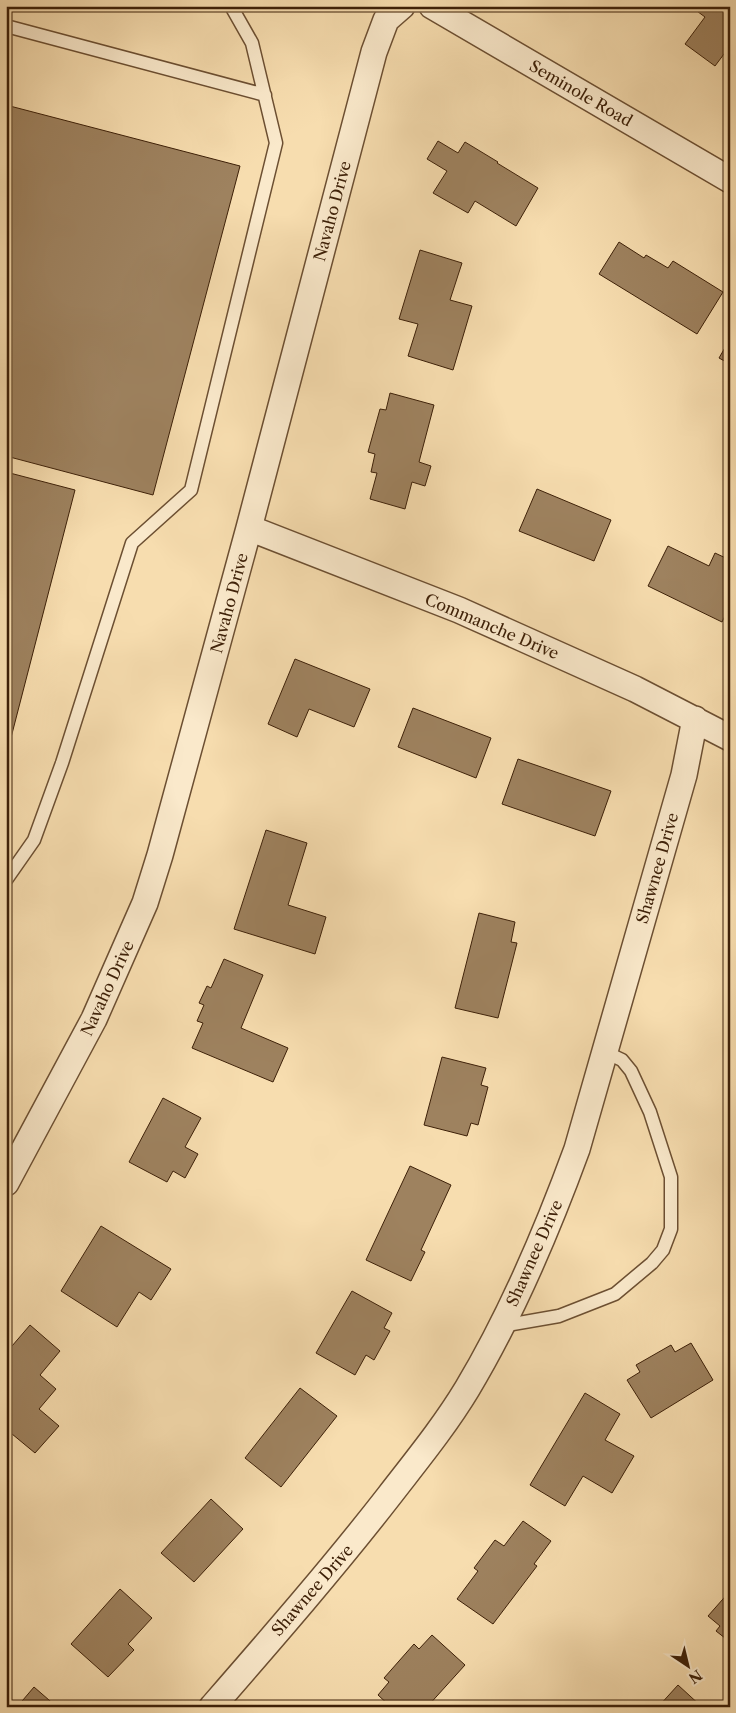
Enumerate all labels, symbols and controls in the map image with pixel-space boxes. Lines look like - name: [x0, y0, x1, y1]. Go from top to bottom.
- street label: Seminole Road: [526, 55, 636, 131]
- street label: Navaho Drive: [309, 159, 355, 263]
- street label: Navaho Drive: [206, 551, 252, 655]
- street label: Commanche Drive: [422, 589, 562, 663]
- street label: Shawnee Drive: [632, 810, 682, 926]
- street label: Navaho Drive: [76, 937, 138, 1039]
- street label: Shawnee Drive: [502, 1197, 566, 1309]
- street label: Shawnee Drive: [267, 1540, 357, 1640]
- north arrow: [664, 1640, 714, 1690]
- text: N: [685, 1666, 706, 1688]

